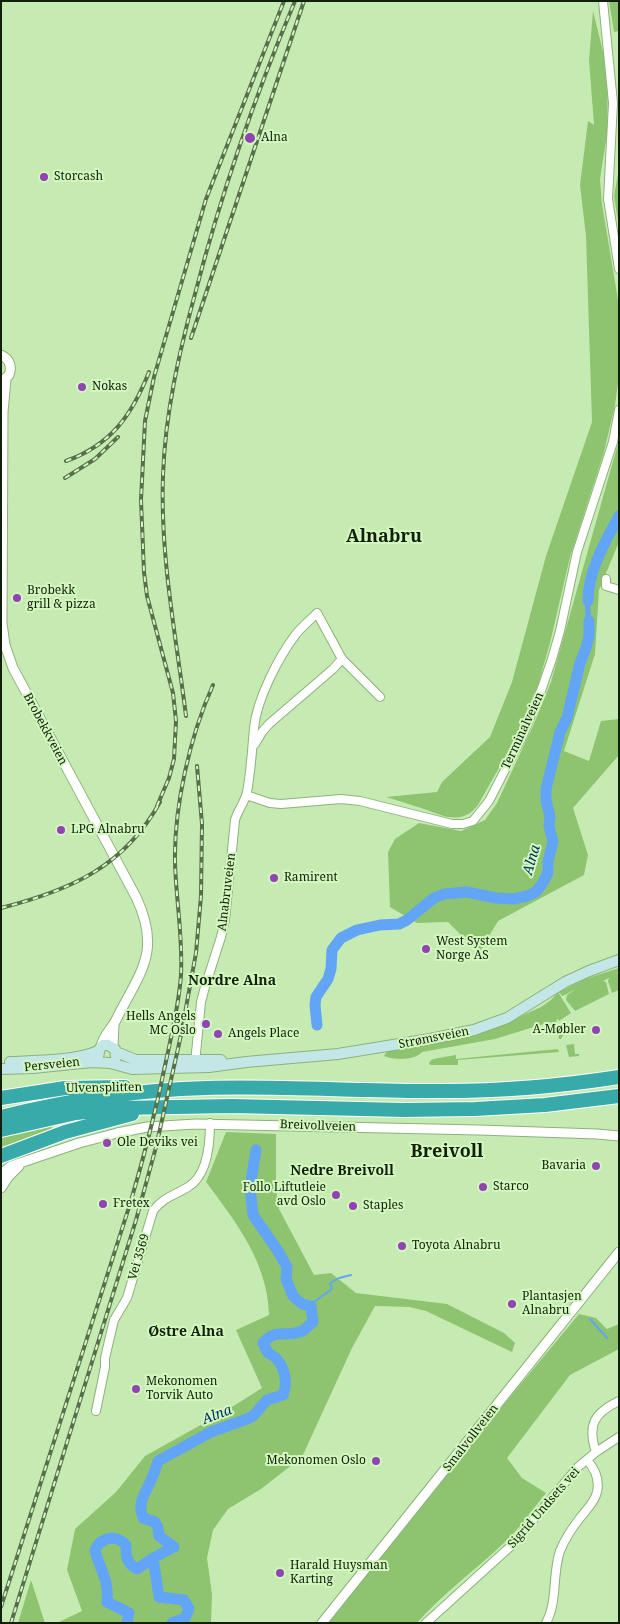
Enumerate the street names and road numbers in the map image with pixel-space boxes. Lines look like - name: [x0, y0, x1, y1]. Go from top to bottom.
- street label: Brobekkveien: [20, 690, 70, 768]
- street label: Terminalveien: [499, 690, 547, 772]
- street label: Alnabruveien: [215, 852, 239, 932]
- street label: Strømsveien: [398, 1024, 470, 1052]
- street label: Persveien: [23, 1055, 81, 1075]
- street label: Ulvensplitten: [66, 1080, 142, 1096]
- street label: Breivollveien: [280, 1117, 356, 1135]
- street label: Vei 3569: [126, 1232, 152, 1282]
- street label: Smalvollveien: [440, 1402, 502, 1474]
- street label: Sigrid Undsets vei: [505, 1465, 583, 1551]

